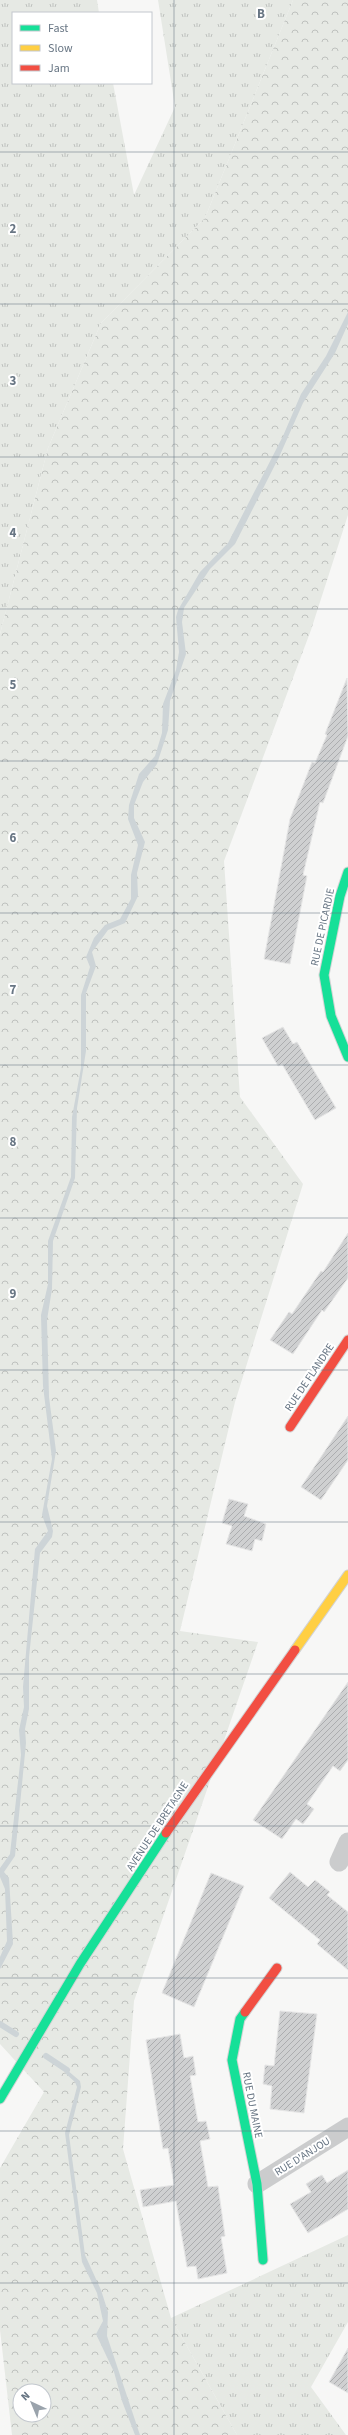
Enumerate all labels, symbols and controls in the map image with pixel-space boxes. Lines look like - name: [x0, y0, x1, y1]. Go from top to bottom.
- text: B: [257, 5, 265, 23]
- legend: [12, 12, 152, 84]
- text: Fast: [48, 20, 68, 37]
- text: Slow: [48, 40, 73, 57]
- text: Jam: [48, 60, 70, 77]
- text: 2: [10, 220, 17, 238]
- text: 3: [10, 372, 17, 390]
- text: 4: [10, 524, 17, 542]
- text: 5: [10, 676, 17, 694]
- text: 6: [10, 829, 17, 847]
- street label: RUE DE PICARDIE: [307, 887, 338, 967]
- text: 7: [10, 981, 17, 999]
- text: 8: [10, 1133, 17, 1151]
- text: 9: [10, 1285, 17, 1303]
- street label: RUE DE FLANDRE: [281, 1340, 338, 1414]
- street label: AVENUE DE BRETAGNE: [123, 1778, 192, 1874]
- street label: RUE DU MAINE: [239, 2071, 266, 2140]
- street label: RUE D'ANJOU: [272, 2133, 333, 2179]
- north arrow: [12, 2383, 52, 2423]
- text: N: [18, 2388, 33, 2404]

